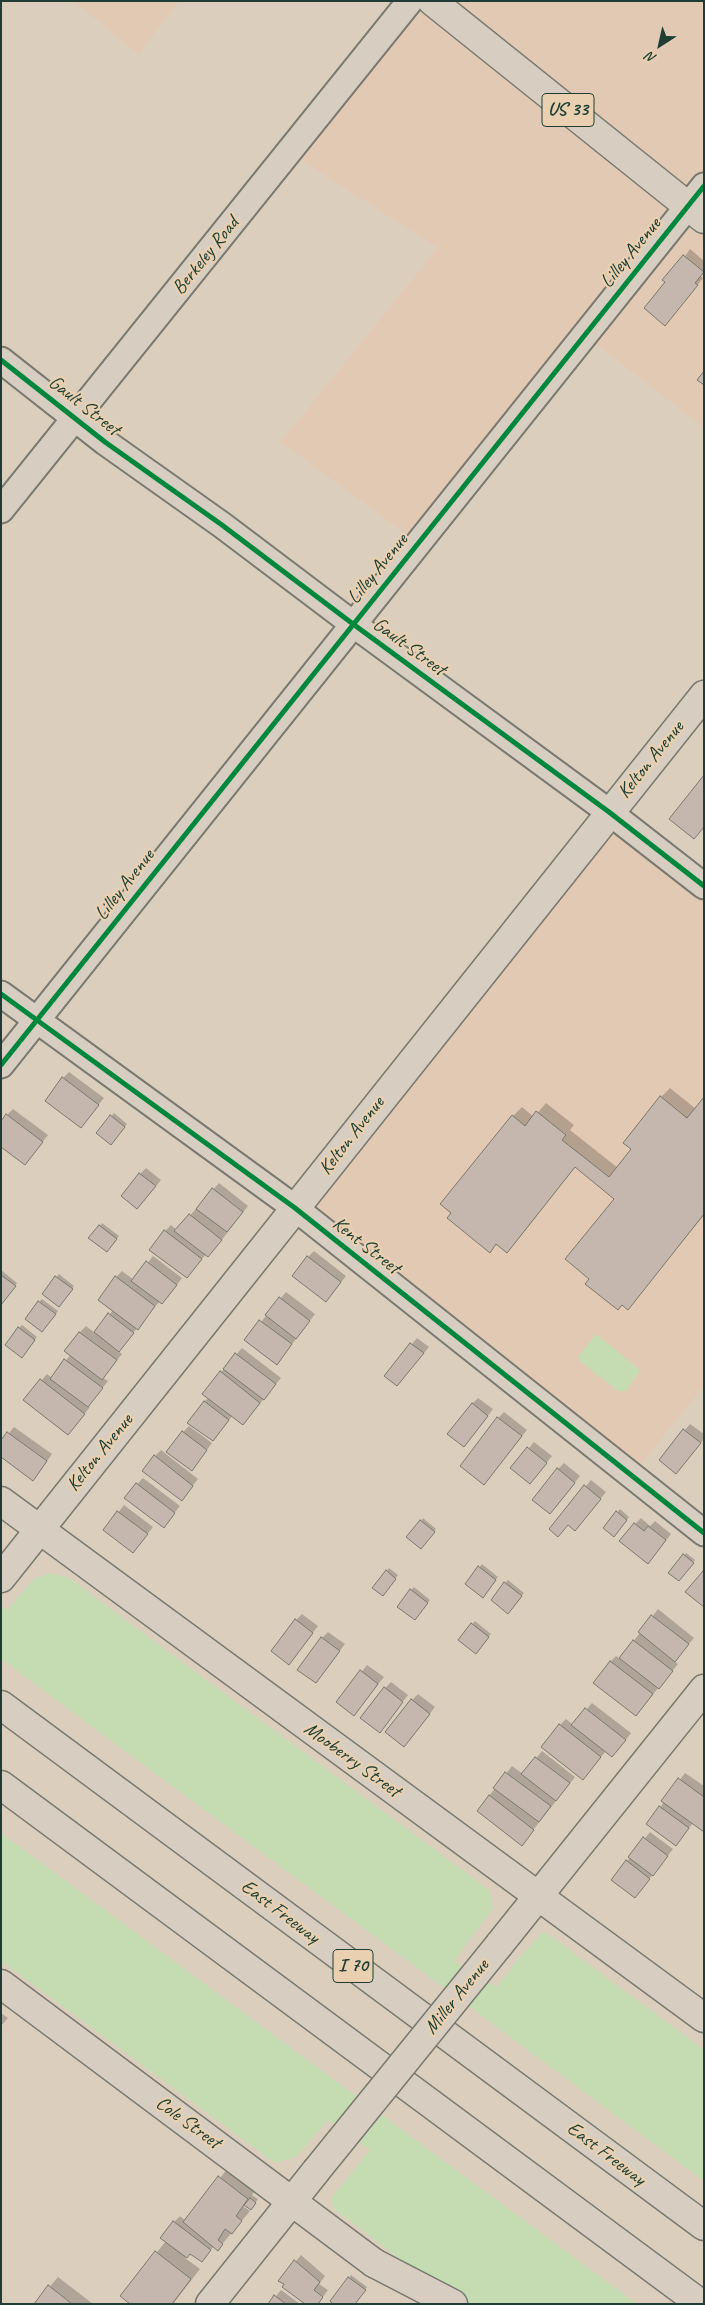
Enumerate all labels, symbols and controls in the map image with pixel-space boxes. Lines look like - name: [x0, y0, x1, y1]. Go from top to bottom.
- north arrow: [635, 20, 685, 70]
- text: N: [643, 48, 660, 67]
- road number: US 33: [542, 94, 594, 126]
- street label: Berkeley Road: [167, 212, 245, 300]
- street label: Lilley Avenue: [595, 213, 667, 293]
- street label: Gault Street: [43, 371, 125, 441]
- street label: Lilley Avenue: [342, 529, 414, 609]
- street label: Gault Street: [368, 613, 450, 681]
- street label: Kelton Avenue: [612, 716, 690, 804]
- street label: Lilley Avenue: [90, 845, 160, 925]
- street label: Kelton Avenue: [314, 1092, 390, 1180]
- street label: Kent Street: [327, 1212, 405, 1280]
- street label: Kelton Avenue: [61, 1409, 139, 1497]
- street label: Mooberry Street: [299, 1717, 405, 1803]
- street label: East Freeway: [236, 1875, 324, 1949]
- road number: I 70: [333, 1950, 373, 1982]
- street label: Miller Avenue: [419, 1955, 495, 2039]
- street label: Cole Street: [151, 2091, 225, 2155]
- street label: East Freeway: [562, 2117, 650, 2191]

